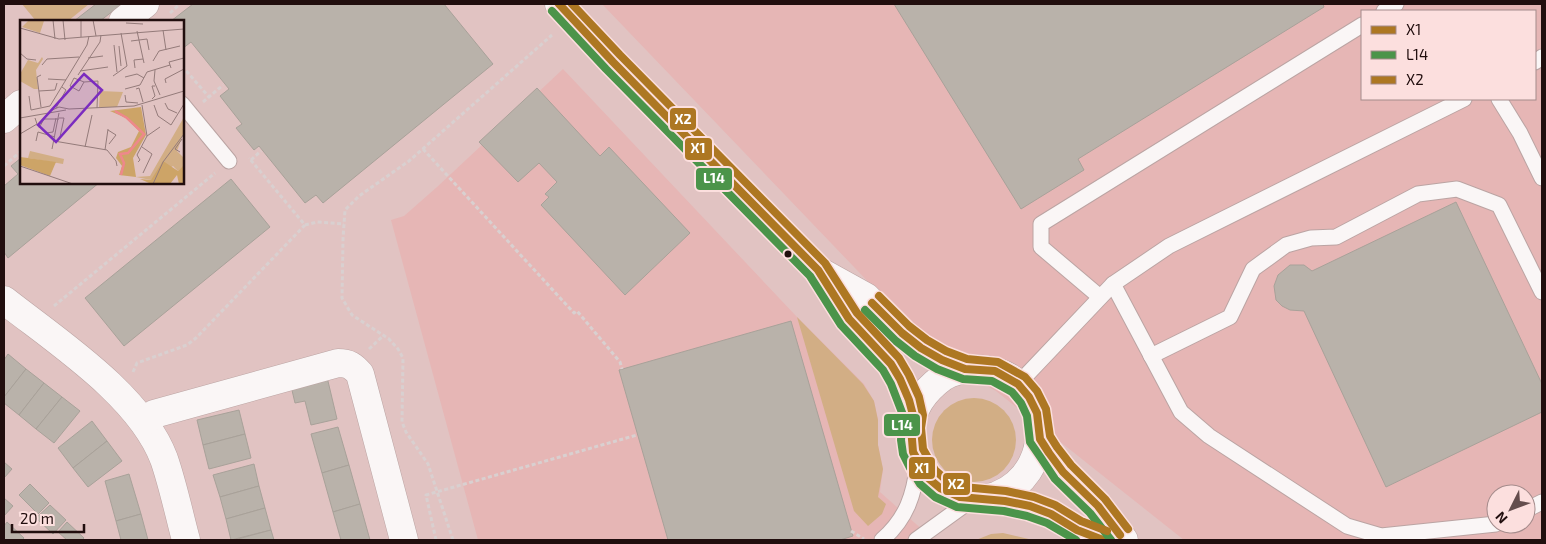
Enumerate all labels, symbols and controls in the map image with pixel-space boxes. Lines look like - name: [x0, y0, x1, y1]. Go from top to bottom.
- legend: [1361, 10, 1536, 100]
- inset map: [20, 20, 184, 184]
- text: X1: [1406, 20, 1421, 38]
- text: L14: [1406, 45, 1428, 63]
- text: X2: [1406, 70, 1424, 88]
- line badge: X2: [669, 107, 697, 131]
- text: X2: [674, 110, 692, 127]
- line badge: X1: [684, 137, 713, 161]
- text: X1: [690, 139, 706, 156]
- line badge: L14: [695, 167, 733, 191]
- text: L14: [703, 169, 725, 186]
- unlabelled marker: [783, 249, 793, 259]
- line badge: L14: [883, 413, 921, 437]
- text: L14: [891, 416, 913, 433]
- line badge: X1: [908, 456, 936, 480]
- text: X1: [914, 459, 930, 476]
- line badge: X2: [942, 472, 971, 496]
- text: X2: [947, 475, 965, 492]
- north arrow: [1486, 484, 1536, 534]
- scale bar: [12, 502, 85, 534]
- text: 20 m: [20, 509, 54, 527]
- text: N: [1491, 509, 1511, 527]

